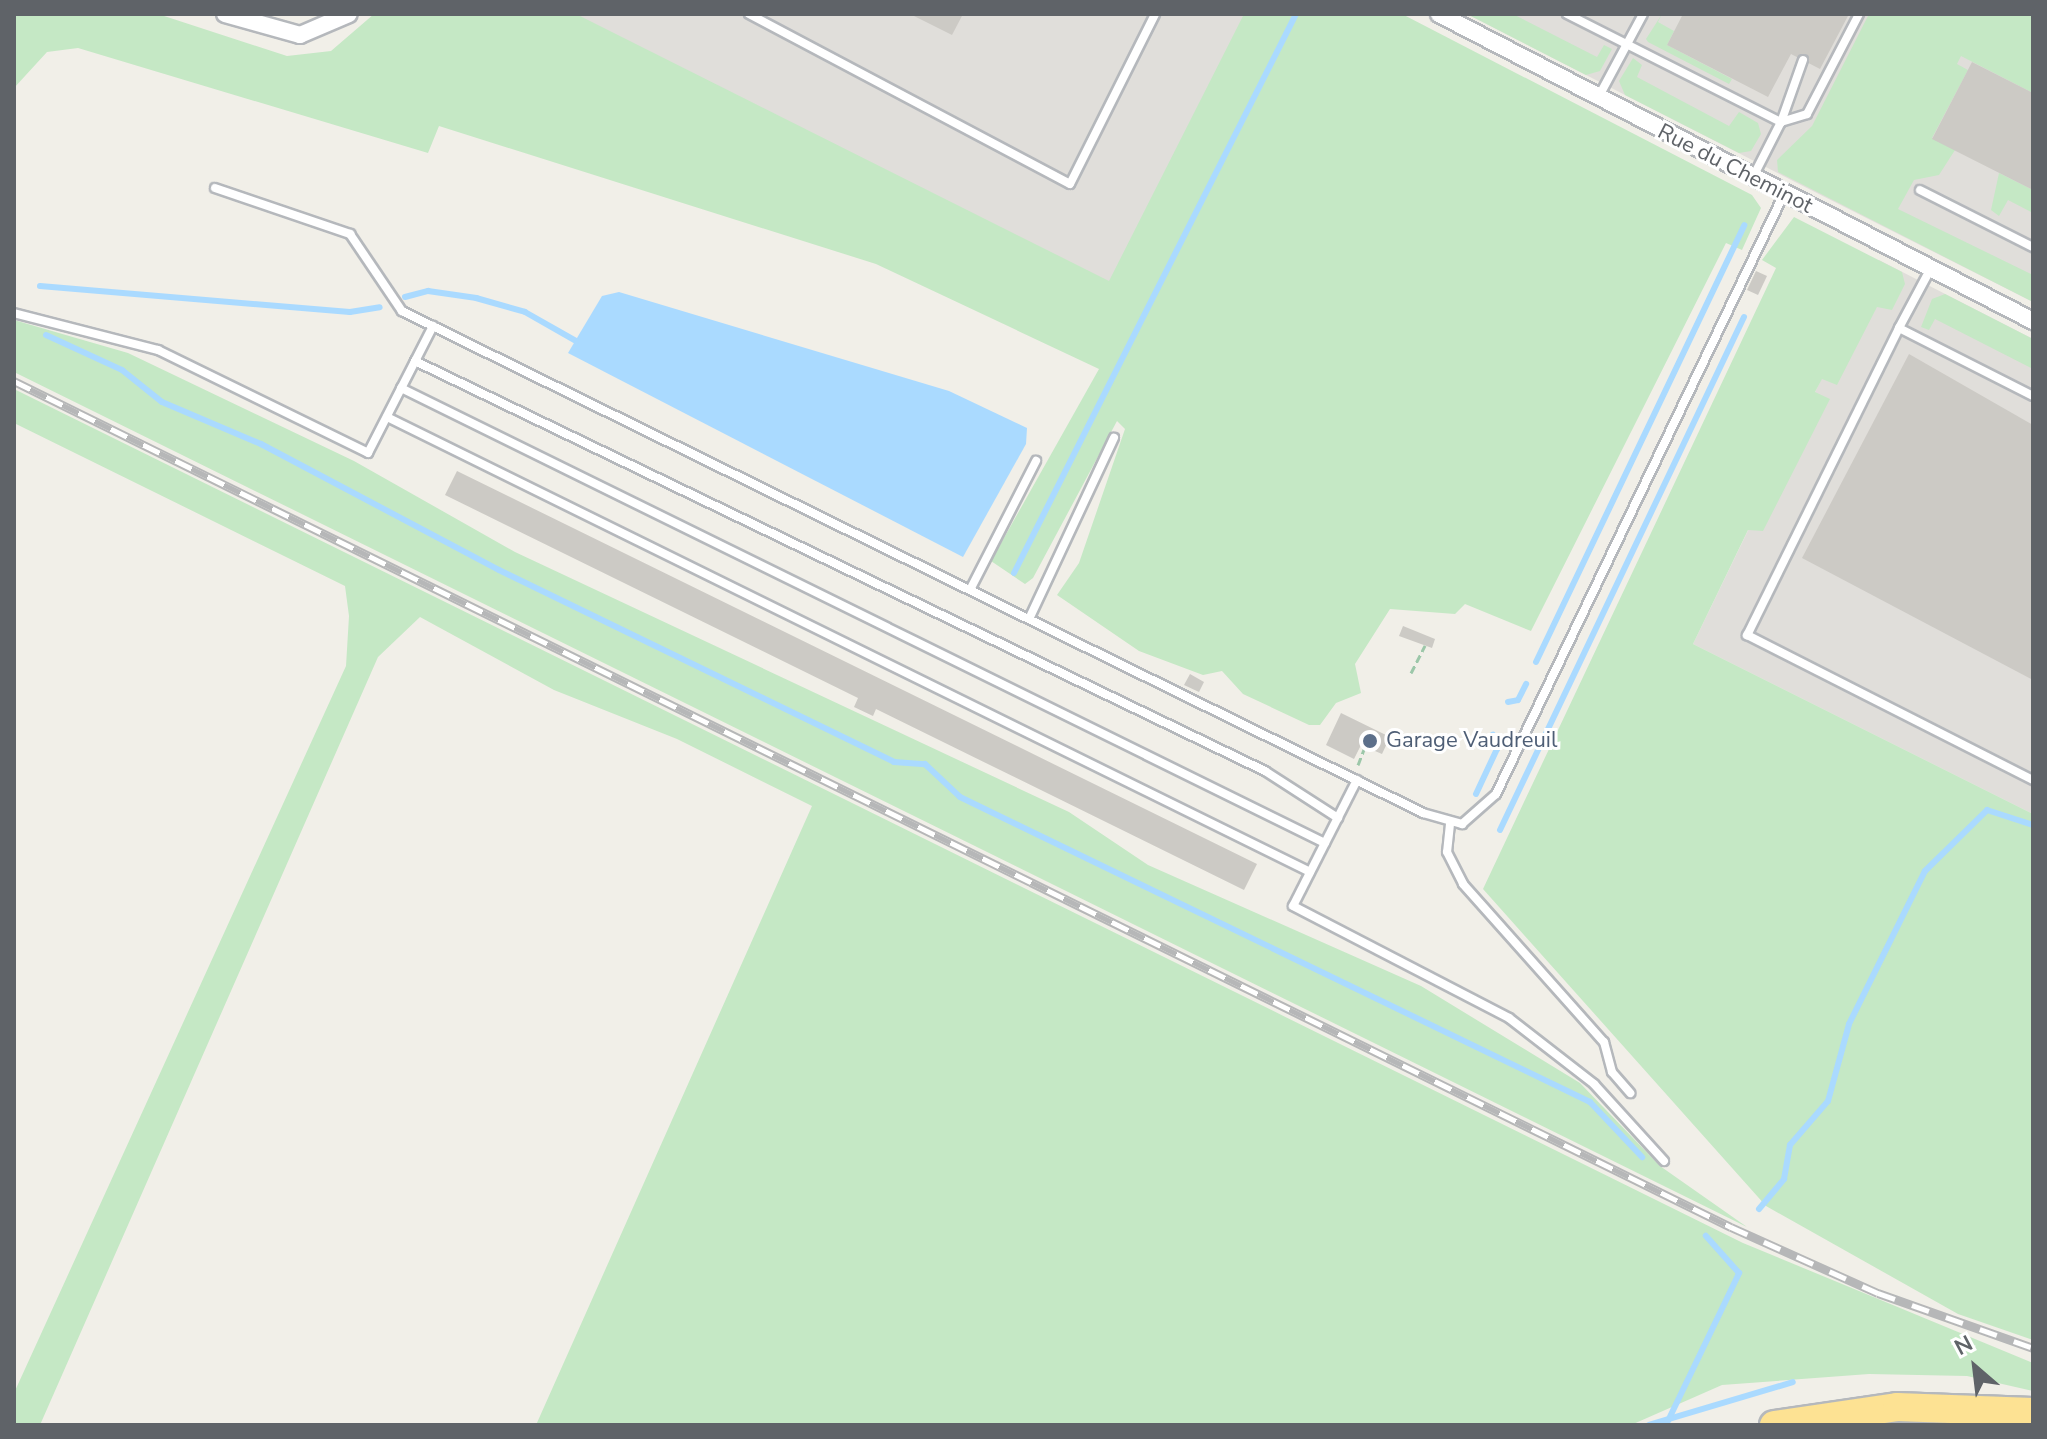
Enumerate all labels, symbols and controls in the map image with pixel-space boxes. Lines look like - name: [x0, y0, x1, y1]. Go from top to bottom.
- street label: Rue du Cheminot: [1653, 119, 1817, 219]
- place label: Garage Vaudreuil: [1386, 728, 1557, 754]
- marker: Garage Vaudreuil: [1361, 732, 1379, 750]
- north arrow: [1935, 1327, 2015, 1407]
- text: N: [1949, 1329, 1978, 1363]

